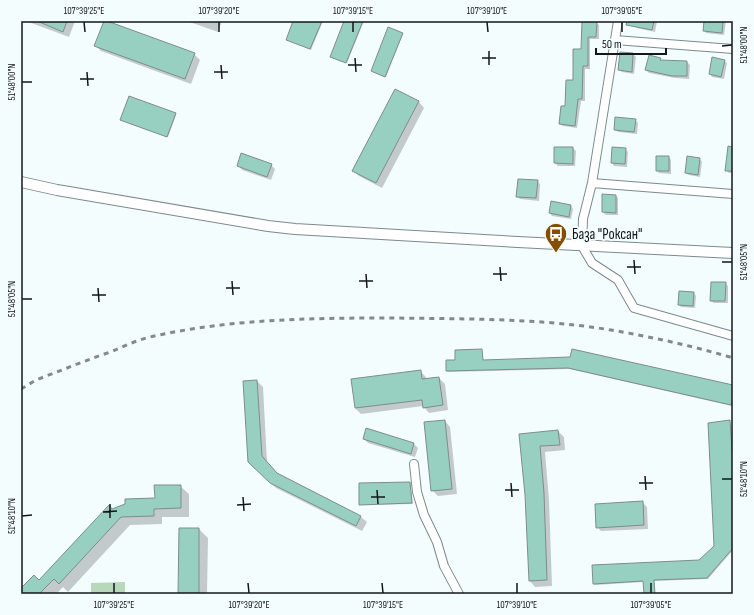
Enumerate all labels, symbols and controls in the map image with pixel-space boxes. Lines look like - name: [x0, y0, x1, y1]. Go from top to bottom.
- text: 107°39'25"E: [64, 5, 104, 17]
- text: 107°39'20"E: [198, 5, 240, 17]
- text: 107°39'15"E: [333, 5, 373, 17]
- text: 107°39'10"E: [467, 5, 507, 17]
- text: 107°39'05"E: [602, 5, 643, 17]
- text: 51°48'00"N: [738, 27, 750, 63]
- scale bar: [596, 30, 666, 56]
- text: 50 m: [602, 37, 622, 52]
- text: 51°48'00"N: [6, 64, 18, 100]
- bus stop icon: База "Роксан": [543, 221, 569, 254]
- place label: База "Роксан": [572, 225, 642, 244]
- text: 51°48'05"N: [738, 244, 750, 280]
- text: 51°48'05"N: [6, 281, 18, 317]
- text: 51°48'10"N: [738, 461, 750, 497]
- text: 51°48'10"N: [6, 498, 18, 534]
- text: 107°39'25"E: [94, 599, 134, 611]
- text: 107°39'20"E: [228, 599, 270, 611]
- text: 107°39'15"E: [363, 599, 403, 611]
- text: 107°39'10"E: [497, 599, 537, 611]
- text: 107°39'05"E: [631, 599, 672, 611]

